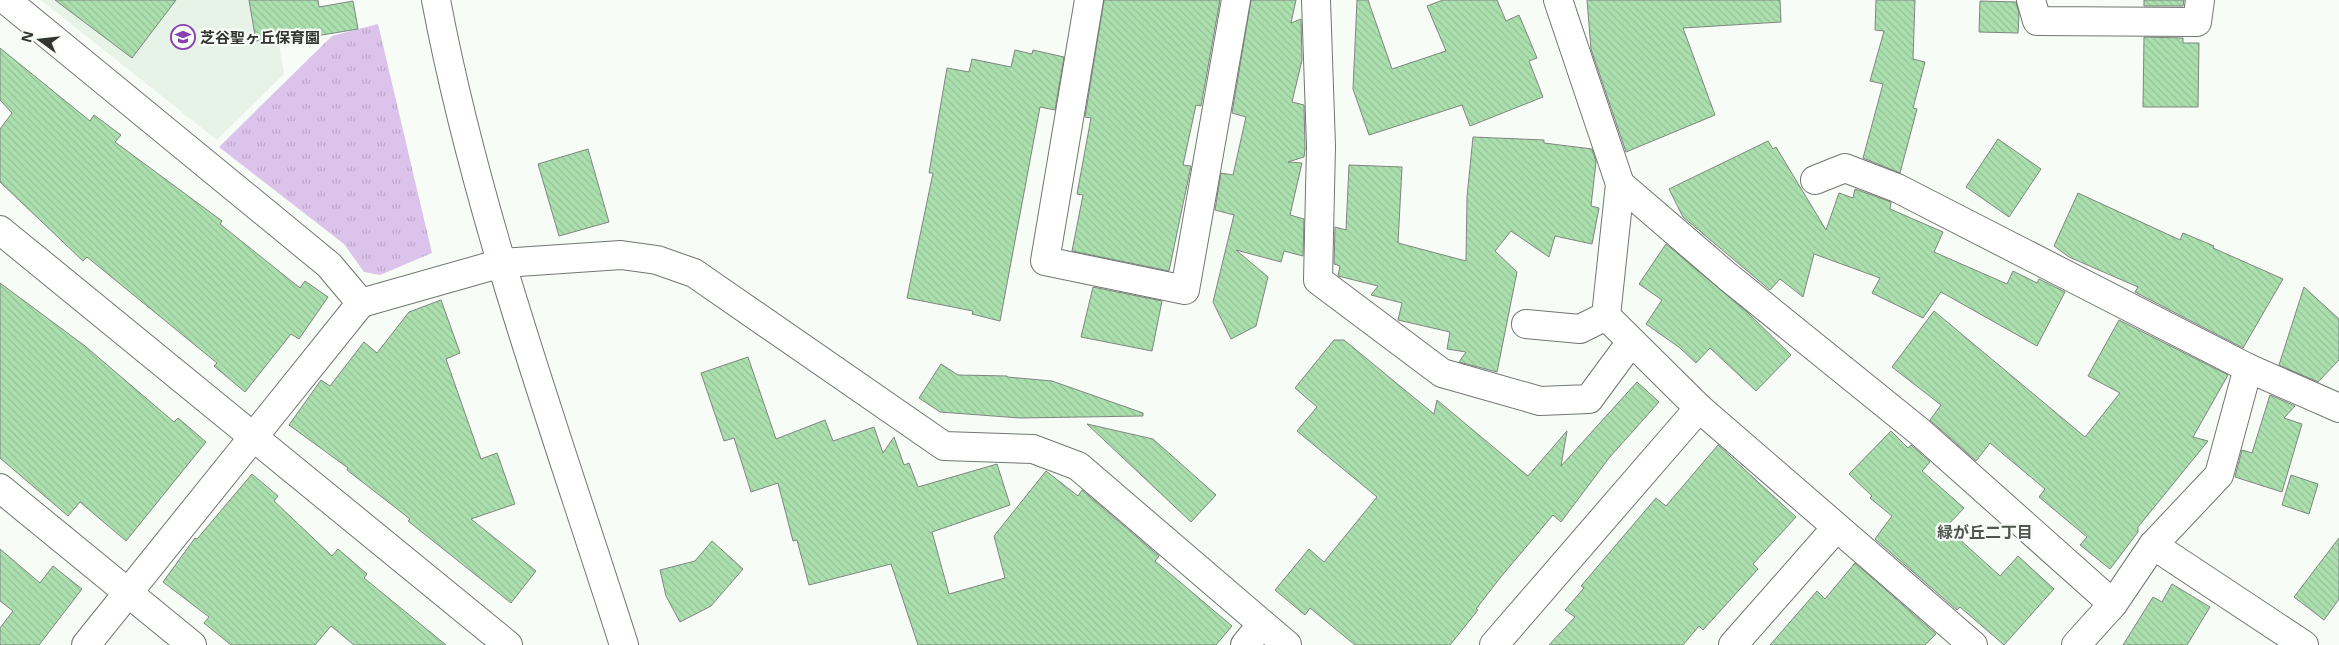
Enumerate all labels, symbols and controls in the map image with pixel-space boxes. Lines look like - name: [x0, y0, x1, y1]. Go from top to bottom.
- north arrow: [15, 15, 65, 65]
- school or university icon: 芝谷聖ヶ丘保育園: [170, 24, 196, 50]
- place label: 芝谷聖ヶ丘保育園: [200, 27, 320, 47]
- text: N: [16, 29, 38, 44]
- district label: 緑が丘二丁目: [1937, 521, 2033, 543]

